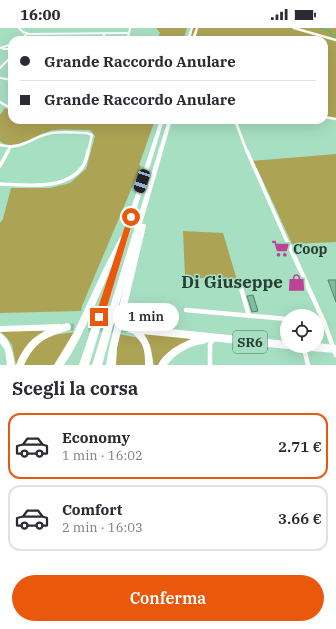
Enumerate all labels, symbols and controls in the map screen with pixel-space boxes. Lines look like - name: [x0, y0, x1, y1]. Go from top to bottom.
- text: 16:00: [20, 5, 61, 24]
- text: Grande Raccordo Anulare: [44, 52, 236, 71]
- text: Grande Raccordo Anulare: [44, 90, 236, 109]
- car: [133, 168, 151, 194]
- route start: [122, 208, 140, 226]
- supermarket icon: Coop: [270, 239, 290, 259]
- place label: Coop: [293, 240, 328, 258]
- place label: Di Giuseppe: [181, 271, 283, 293]
- shop icon: Di Giuseppe: [286, 272, 306, 292]
- callout: 1 min: [113, 303, 179, 331]
- route end: [90, 308, 108, 326]
- text: 1 min: [128, 308, 164, 325]
- map controls: [280, 309, 324, 353]
- button: locate: [280, 309, 324, 353]
- road number: SR6: [233, 331, 267, 353]
- text: Scegli la corsa: [12, 377, 138, 400]
- icon: car: [14, 428, 50, 464]
- text: Economy: [62, 428, 130, 447]
- text: 2.71 €: [278, 437, 322, 456]
- text: 1 min · 16:02: [62, 447, 143, 464]
- icon: car: [14, 500, 50, 536]
- text: Comfort: [62, 500, 122, 519]
- text: 3.66 €: [278, 509, 322, 528]
- text: 2 min · 16:03: [62, 519, 143, 536]
- button: Conferma: [12, 575, 324, 621]

